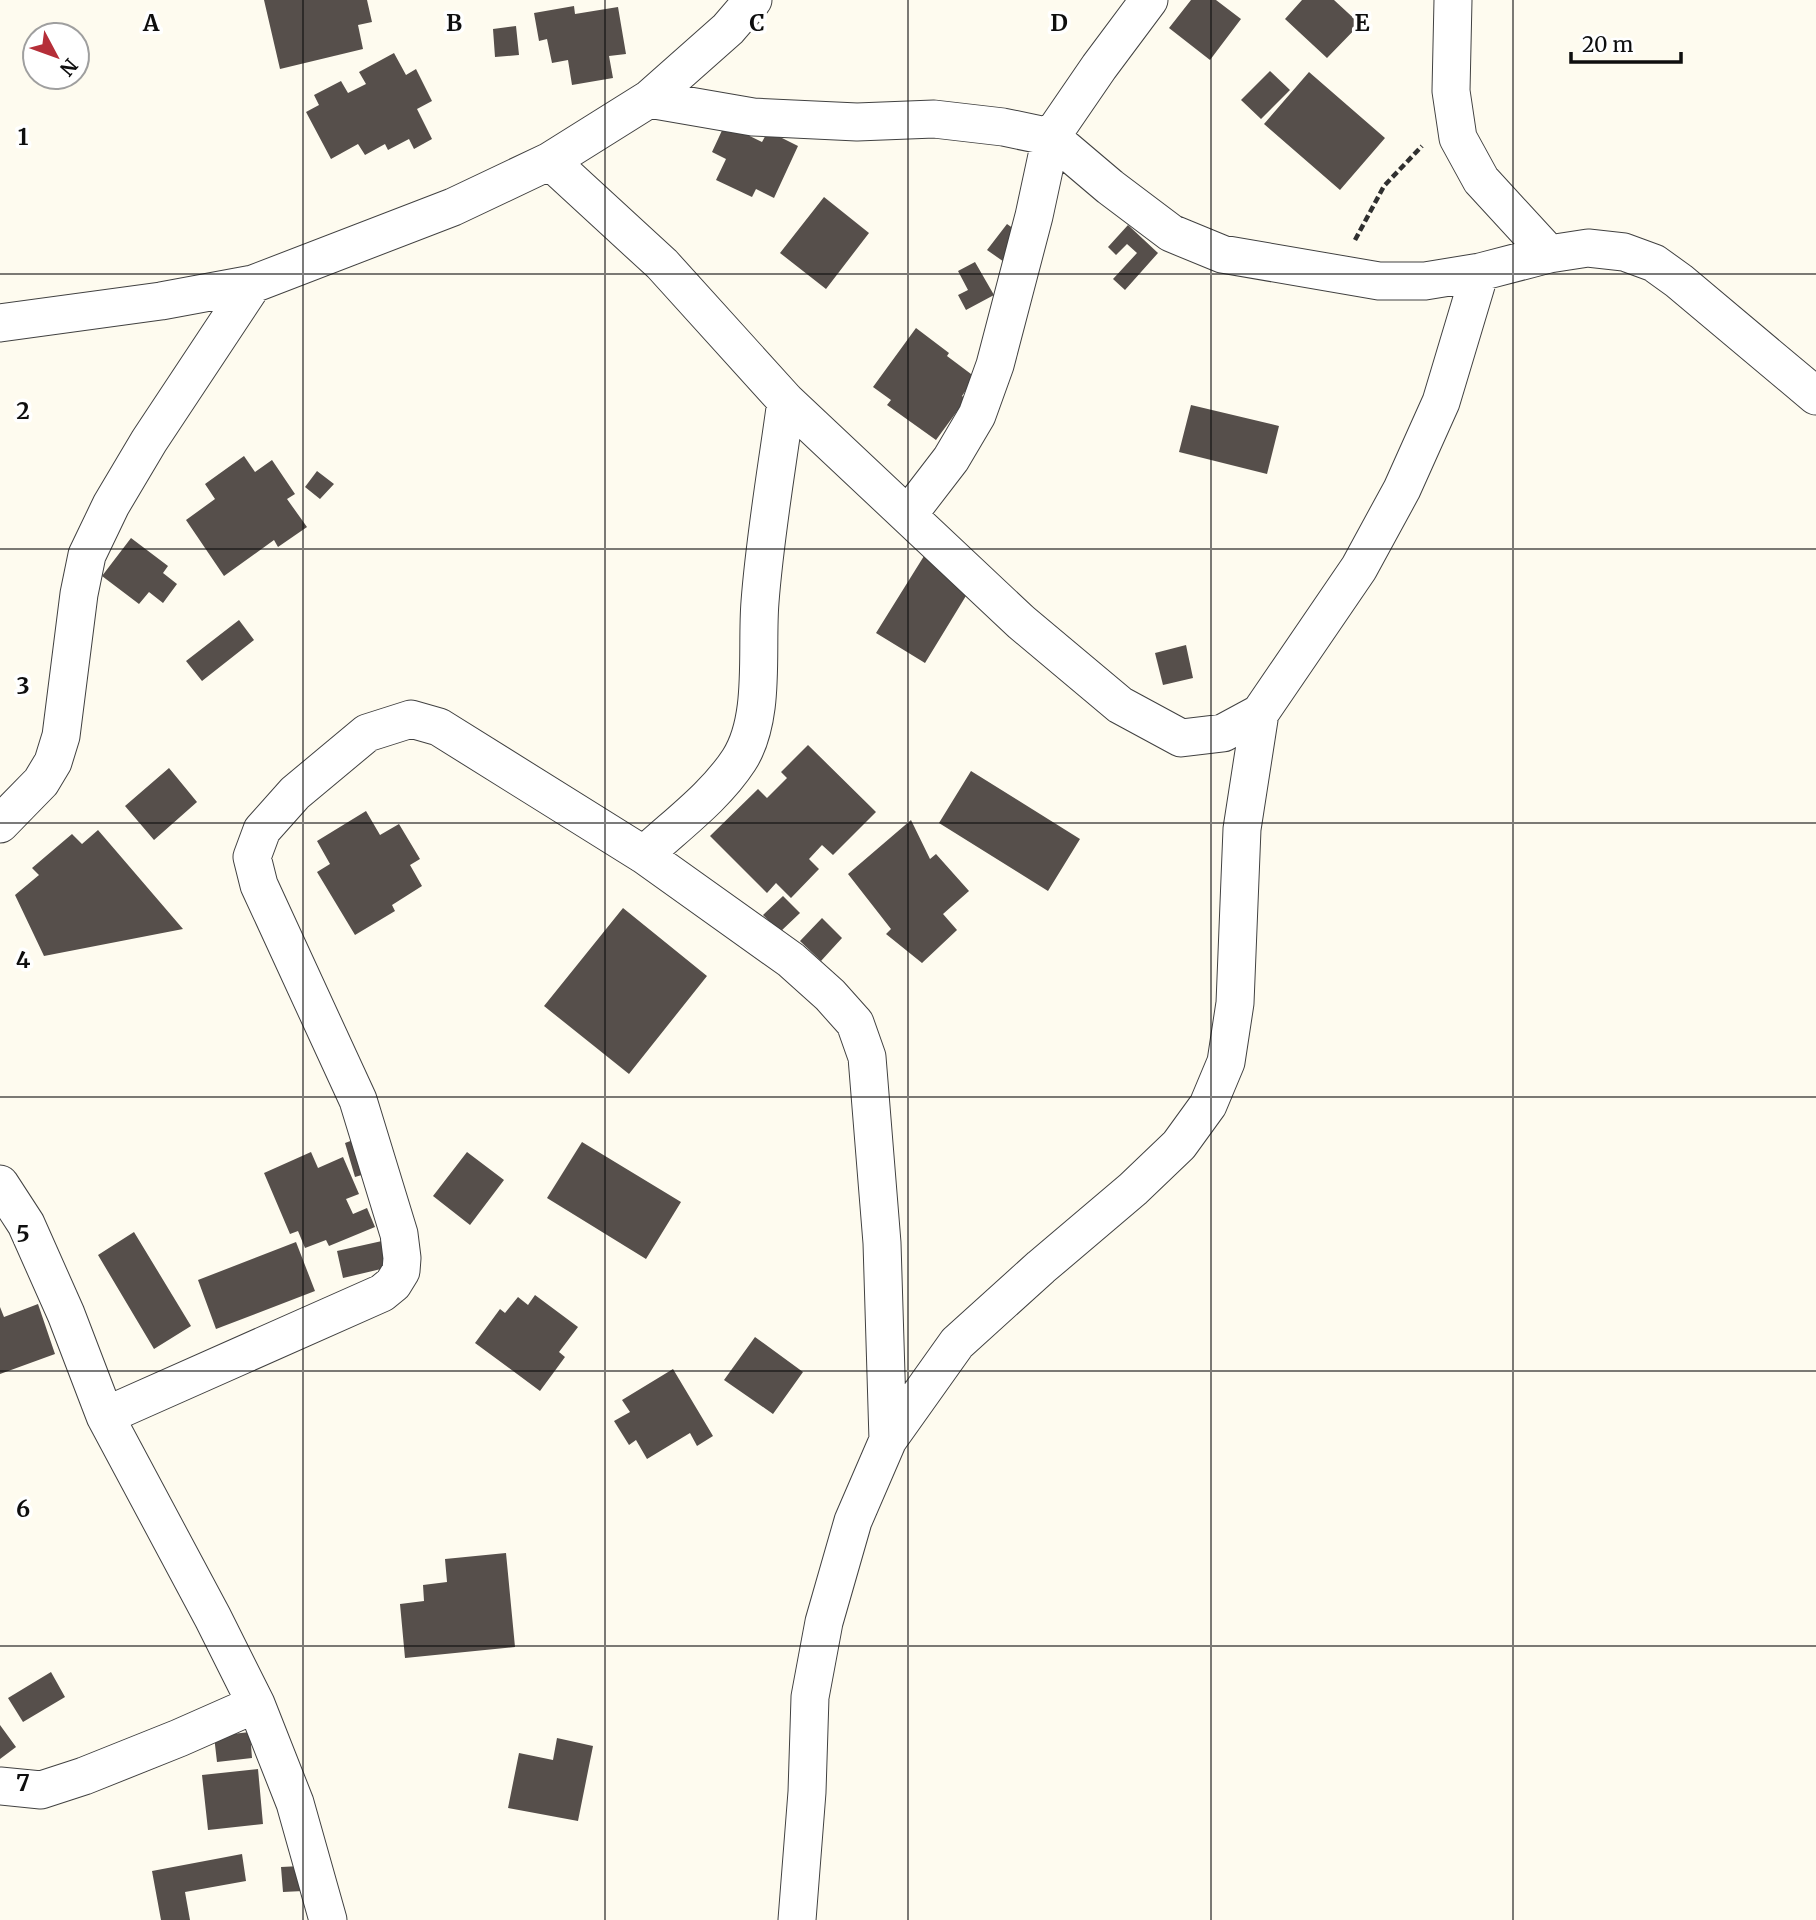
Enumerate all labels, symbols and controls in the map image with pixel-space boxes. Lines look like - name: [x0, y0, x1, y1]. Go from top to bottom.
- text: A: [142, 8, 160, 37]
- text: B: [446, 8, 462, 37]
- text: C: [749, 8, 765, 37]
- text: D: [1050, 8, 1068, 37]
- text: E: [1354, 8, 1370, 37]
- north arrow: [21, 21, 91, 91]
- scale bar: [1571, 21, 1681, 65]
- text: 20 m: [1582, 31, 1634, 58]
- text: N: [55, 54, 83, 81]
- text: 1: [18, 122, 29, 151]
- text: 2: [16, 396, 30, 425]
- text: 3: [16, 671, 30, 700]
- text: 4: [16, 945, 31, 974]
- text: 5: [16, 1219, 30, 1248]
- text: 6: [16, 1494, 30, 1523]
- text: 7: [16, 1768, 30, 1797]

